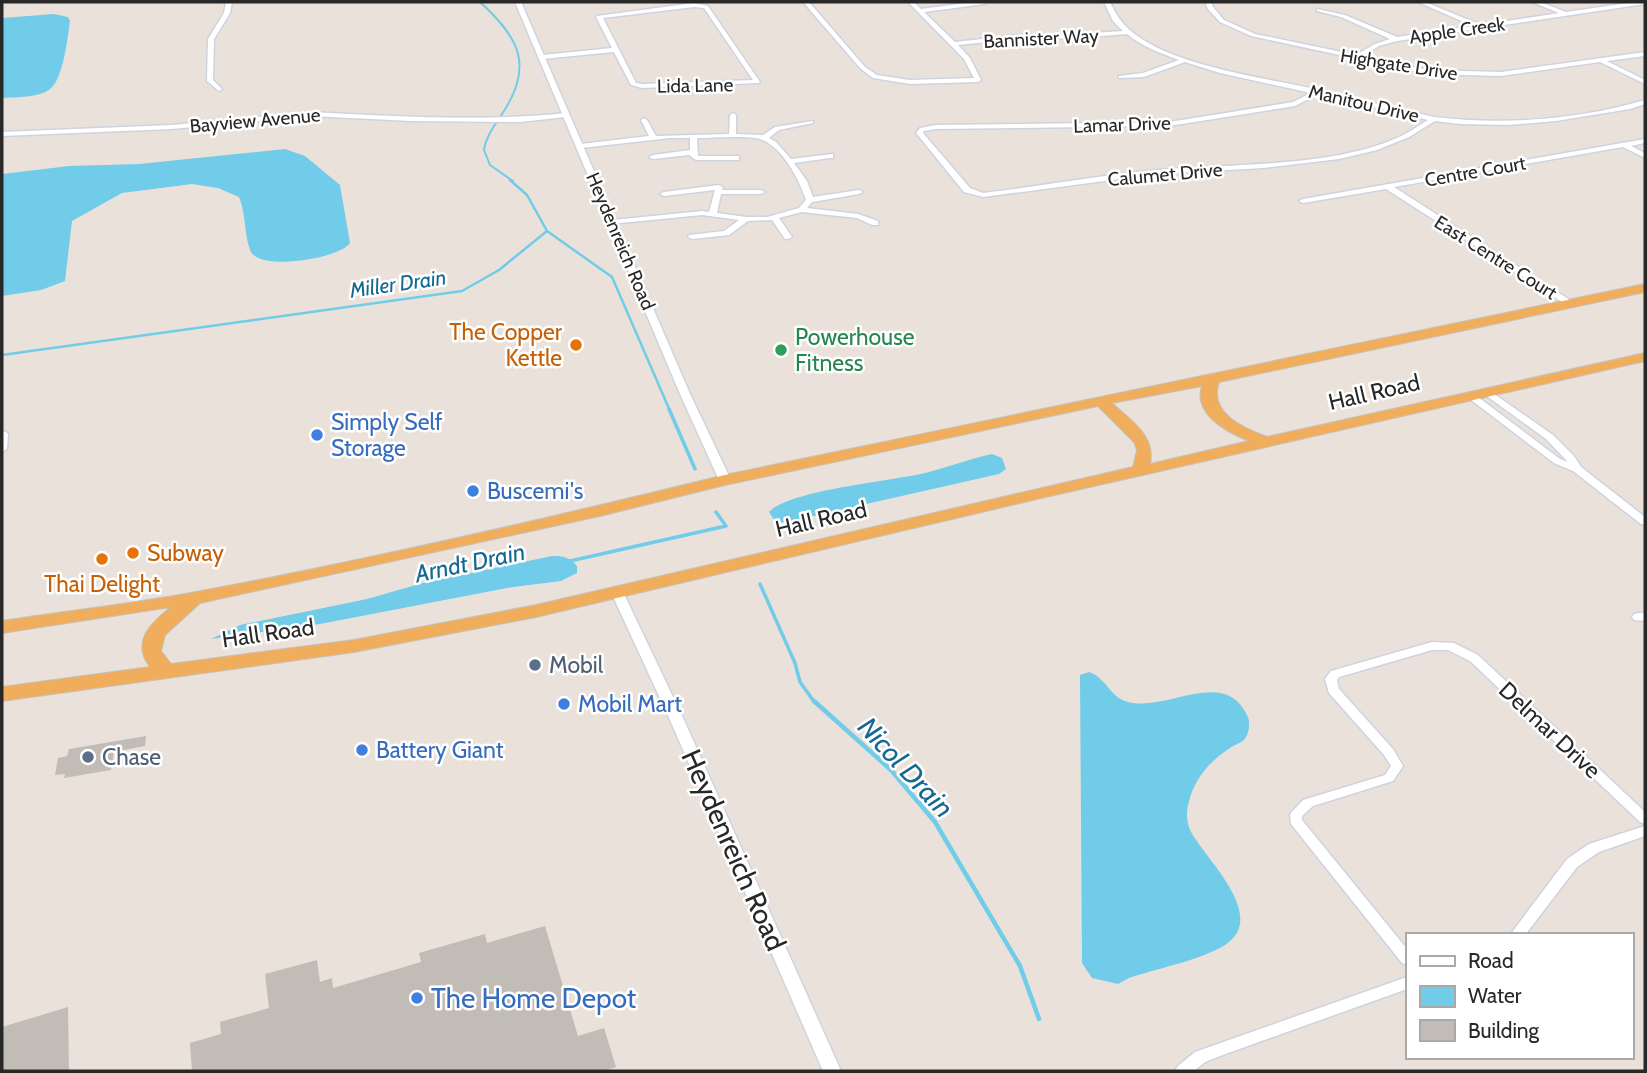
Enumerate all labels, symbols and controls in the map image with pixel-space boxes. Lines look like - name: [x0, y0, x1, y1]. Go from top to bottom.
- street label: Apple Creek: [1408, 12, 1507, 49]
- street label: Bannister Way: [983, 24, 1100, 53]
- street label: Highgate Drive: [1339, 44, 1459, 85]
- street label: Lida Lane: [657, 73, 734, 98]
- street label: Manitou Drive: [1306, 80, 1422, 127]
- street label: Bayview Avenue: [189, 103, 322, 138]
- street label: Lamar Drive: [1073, 111, 1171, 138]
- street label: Centre Court: [1423, 151, 1528, 192]
- street label: Calumet Drive: [1107, 158, 1224, 191]
- street label: Heydenreich Road: [581, 169, 660, 313]
- street label: East Centre Court: [1430, 211, 1562, 305]
- water label: Miller Drain: [347, 264, 448, 303]
- place label: The Copper Kettle: [449, 318, 563, 372]
- place label: Powerhouse Fitness: [795, 323, 915, 377]
- marker: The Copper Kettle: [568, 337, 584, 353]
- marker: Powerhouse Fitness: [773, 342, 789, 358]
- street label: Hall Road: [1326, 368, 1422, 416]
- place label: Simply Self Storage: [331, 408, 443, 462]
- marker: Simply Self Storage: [309, 427, 325, 443]
- place label: Buscemi's: [487, 477, 583, 505]
- marker: Buscemi's: [465, 483, 481, 499]
- street label: Hall Road: [773, 495, 869, 543]
- water label: Arndt Drain: [411, 537, 528, 589]
- place label: Subway: [147, 539, 224, 567]
- marker: Subway: [125, 545, 141, 561]
- marker: Thai Delight: [94, 551, 110, 567]
- place label: Thai Delight: [44, 570, 160, 598]
- street label: Hall Road: [220, 613, 316, 653]
- place label: Mobil: [549, 651, 604, 679]
- marker: Mobil: [527, 657, 543, 673]
- street label: Delmar Drive: [1493, 676, 1607, 784]
- place label: Mobil Mart: [578, 690, 682, 718]
- marker: Mobil Mart: [556, 696, 572, 712]
- water label: Nicol Drain: [851, 710, 961, 824]
- place label: Battery Giant: [376, 736, 504, 764]
- marker: Battery Giant: [354, 742, 370, 758]
- place label: Chase: [102, 743, 161, 771]
- street label: Heydenreich Road: [674, 744, 794, 956]
- marker: Chase: [80, 749, 96, 765]
- legend: [1406, 933, 1633, 1059]
- text: Road: [1468, 948, 1514, 973]
- place label: The Home Depot: [431, 981, 636, 1015]
- text: Water: [1468, 983, 1522, 1008]
- marker: The Home Depot: [409, 990, 425, 1006]
- text: Building: [1468, 1018, 1540, 1043]

